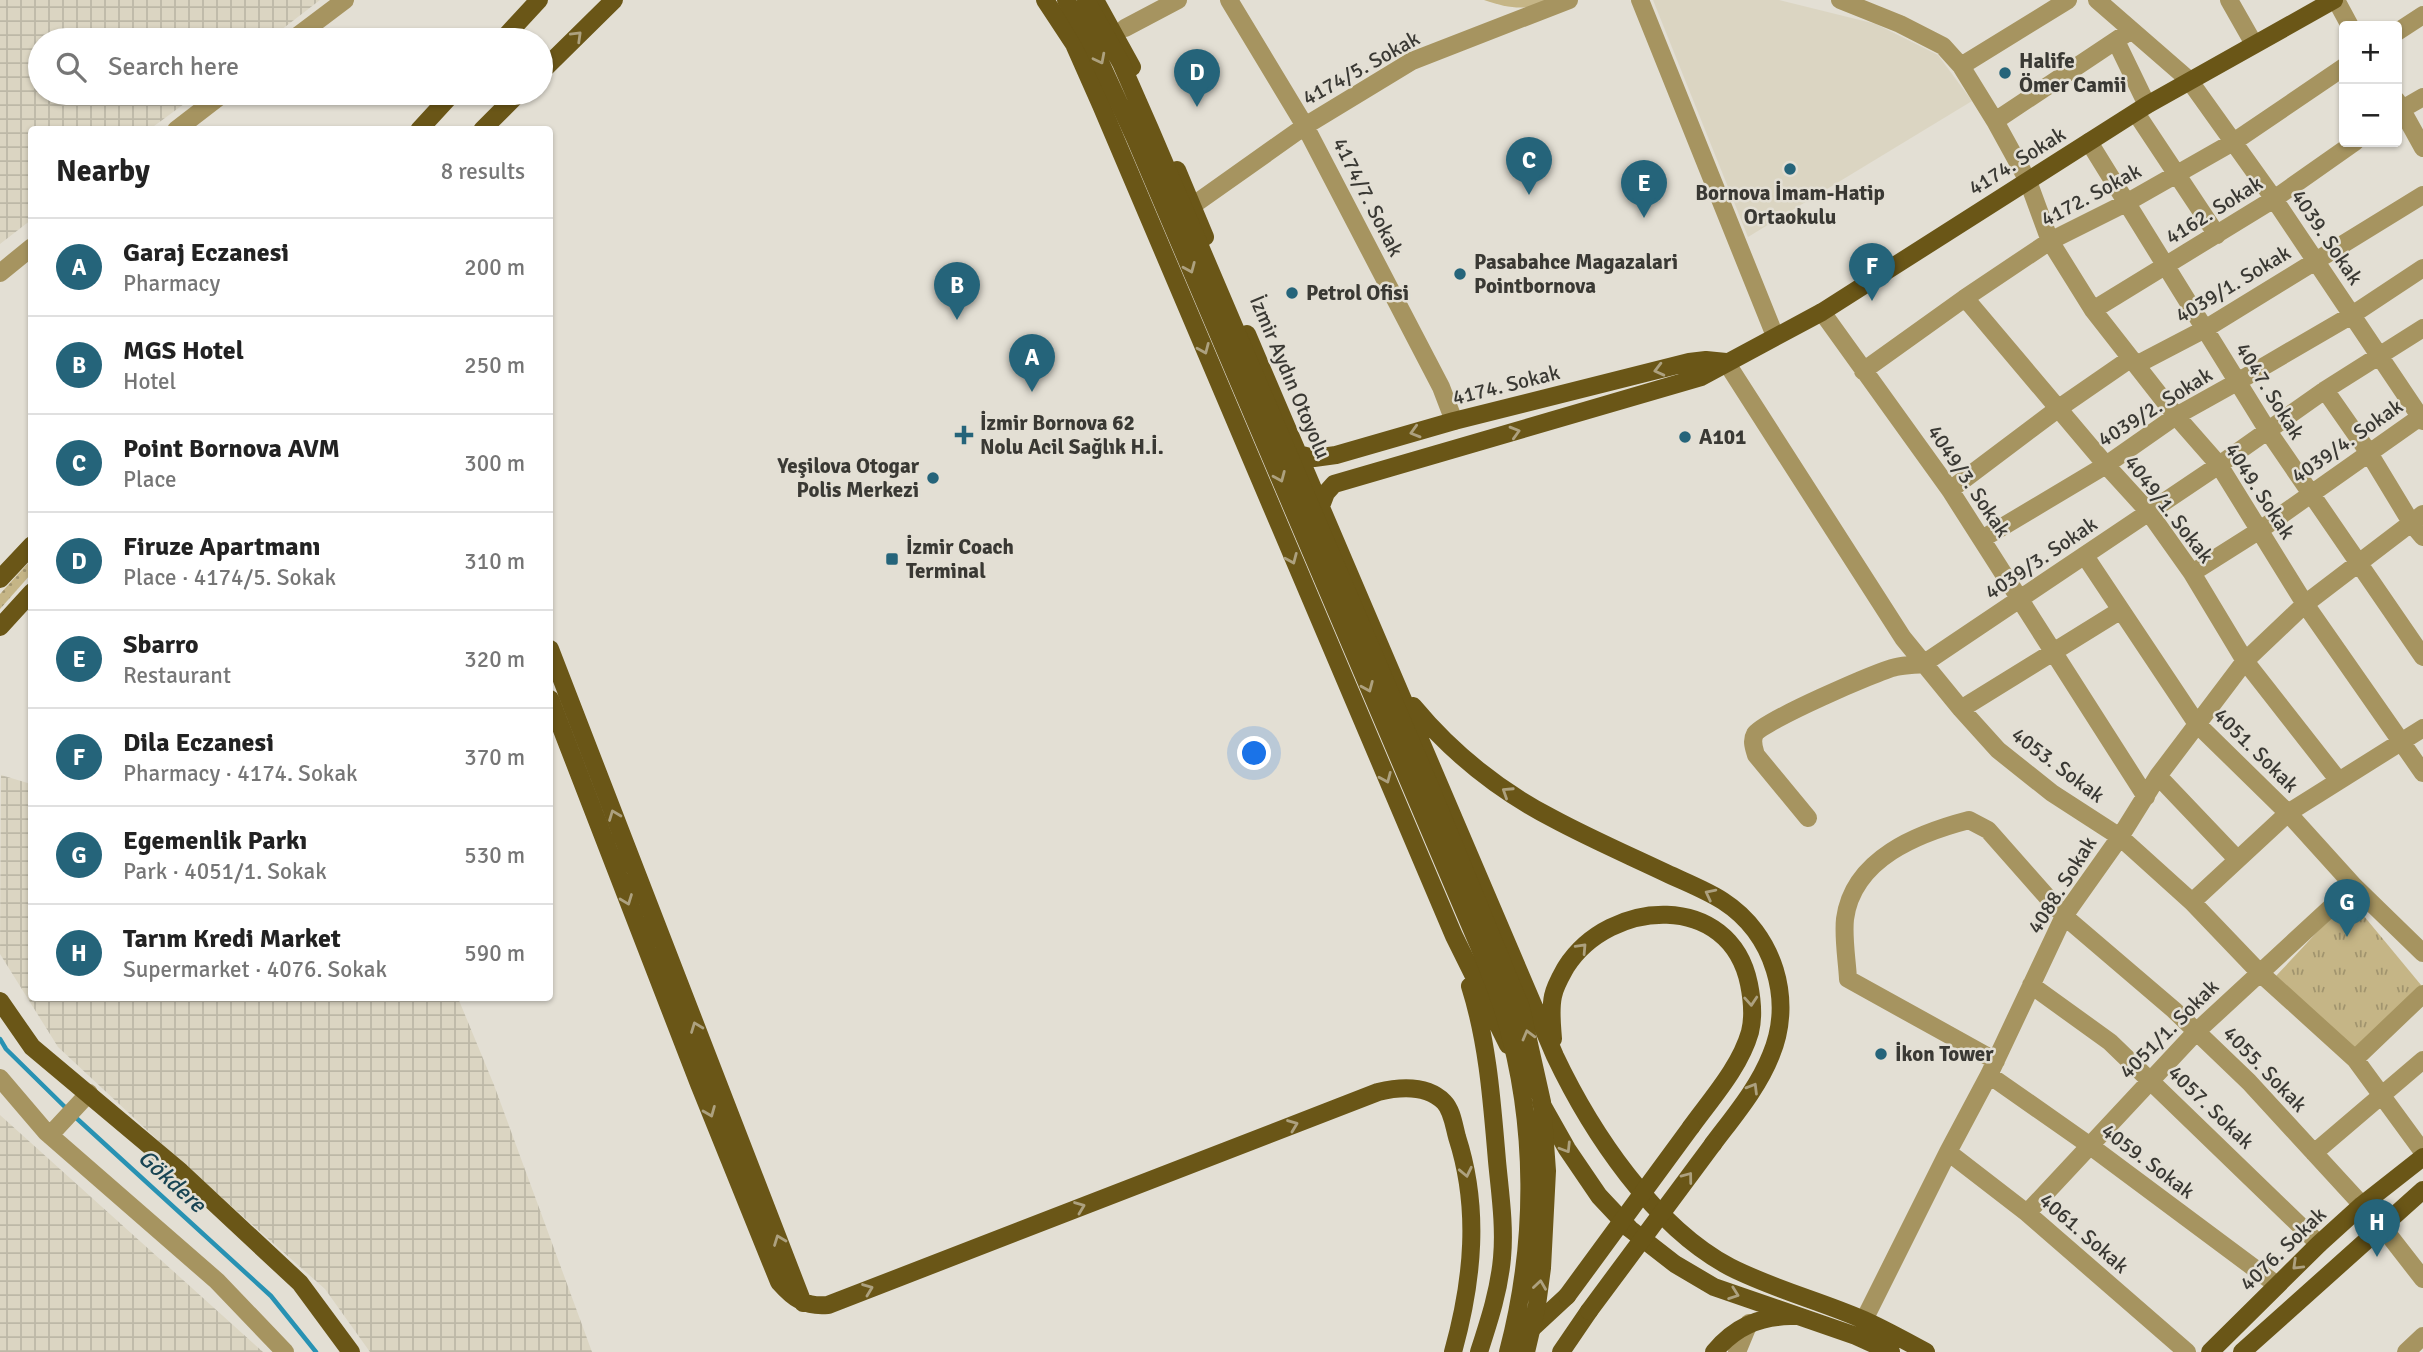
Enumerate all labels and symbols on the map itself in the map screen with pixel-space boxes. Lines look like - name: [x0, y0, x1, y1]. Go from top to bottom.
- street label: 4174/5. Sokak: [1298, 25, 1425, 111]
- one-way arrow: [569, 31, 582, 44]
- place label: Halife Ömer Camii: [2019, 48, 2126, 98]
- pin: D: [1174, 49, 1220, 107]
- one-way arrow: [1091, 52, 1105, 64]
- marker: Halife Ömer Camii: [1997, 65, 2013, 81]
- street label: 4174. Sokak: [1964, 121, 2071, 201]
- street label: 4174/7. Sokak: [1327, 133, 1409, 261]
- pin: C: [1506, 137, 1552, 195]
- street label: 4172. Sokak: [2036, 158, 2146, 232]
- pin: E: [1621, 160, 1667, 218]
- marker: Bornova İmam-Hatip Ortaokulu: [1782, 161, 1798, 177]
- street label: 4162. Sokak: [2161, 170, 2268, 250]
- place label: Bornova İmam-Hatip Ortaokulu: [1695, 180, 1885, 230]
- street label: 4039. Sokak: [2286, 184, 2369, 290]
- street label: 4039/1. Sokak: [2171, 239, 2296, 329]
- pin: F: [1849, 243, 1895, 301]
- place label: Pasabahce Magazalari Pointbornova: [1474, 249, 1678, 299]
- one-way arrow: [1182, 261, 1196, 273]
- pin: B: [934, 262, 980, 320]
- marker: Pasabahce Magazalari Pointbornova: [1452, 266, 1468, 282]
- place label: Petrol Ofisi: [1306, 280, 1409, 306]
- marker: Petrol Ofisi: [1284, 285, 1300, 301]
- street label: İzmir Aydın Otoyolu: [1244, 291, 1336, 463]
- pin: A: [1009, 334, 1055, 392]
- street label: 4047. Sokak: [2230, 338, 2310, 445]
- one-way arrow: [1196, 342, 1210, 354]
- street label: 4174. Sokak: [1450, 359, 1563, 411]
- street label: 4039/2. Sokak: [2093, 361, 2217, 452]
- one-way arrow: [1653, 362, 1665, 376]
- street label: 4039/4. Sokak: [2286, 393, 2408, 489]
- place label: İzmir Bornova 62 Nolu Acil Sağlık H.İ.: [980, 410, 1164, 460]
- street label: 4049/3. Sokak: [1922, 420, 2016, 543]
- one-way arrow: [1409, 424, 1421, 439]
- place label: A101: [1699, 424, 1746, 450]
- marker: İzmir Bornova 62 Nolu Acil Sağlık H.İ.: [954, 425, 974, 445]
- one-way arrow: [1509, 425, 1521, 440]
- marker: A101: [1677, 429, 1693, 445]
- street label: 4049. Sokak: [2219, 438, 2301, 545]
- street label: 4049/1. Sokak: [2119, 450, 2220, 569]
- place label: Yeşilova Otogar Polis Merkezi: [776, 453, 920, 503]
- marker: Yeşilova Otogar Polis Merkezi: [925, 470, 941, 486]
- one-way arrow: [1271, 470, 1285, 482]
- street label: 4039/3. Sokak: [1980, 511, 2103, 605]
- place label: İzmir Coach Terminal: [906, 534, 1014, 584]
- marker: İzmir Coach Terminal: [884, 551, 900, 567]
- one-way arrow: [1284, 552, 1298, 564]
- one-way arrow: [1360, 680, 1374, 692]
- street label: 4051. Sokak: [2208, 702, 2304, 798]
- street label: 4053. Sokak: [2006, 722, 2110, 809]
- your location: [1237, 736, 1271, 770]
- one-way arrow: [1378, 771, 1392, 784]
- one-way arrow: [1502, 787, 1515, 800]
- one-way arrow: [608, 810, 622, 822]
- street label: 4088. Sokak: [2022, 831, 2102, 938]
- pin: G: [2324, 879, 2370, 937]
- one-way arrow: [1705, 889, 1717, 903]
- one-way arrow: [619, 893, 633, 905]
- one-way arrow: [1574, 943, 1586, 956]
- street label: 4051/1. Sokak: [2114, 974, 2224, 1084]
- one-way arrow: [1743, 996, 1758, 1007]
- street label: 4055. Sokak: [2218, 1020, 2313, 1118]
- one-way arrow: [691, 1022, 705, 1034]
- one-way arrow: [1522, 1030, 1536, 1042]
- place label: İkon Tower: [1895, 1041, 1994, 1067]
- marker: İkon Tower: [1873, 1046, 1889, 1062]
- street label: 4057. Sokak: [2162, 1060, 2260, 1155]
- one-way arrow: [1744, 1083, 1757, 1096]
- one-way arrow: [701, 1105, 715, 1117]
- street label: 4059. Sokak: [2096, 1118, 2200, 1205]
- one-way arrow: [1286, 1119, 1298, 1133]
- one-way arrow: [1558, 1140, 1571, 1153]
- water label: Gökdere: [132, 1143, 213, 1220]
- one-way arrow: [1457, 1166, 1472, 1178]
- one-way arrow: [1680, 1173, 1692, 1185]
- street label: 4061. Sokak: [2034, 1187, 2134, 1279]
- pin: H: [2354, 1199, 2400, 1257]
- one-way arrow: [1074, 1201, 1086, 1215]
- street label: 4076. Sokak: [2234, 1201, 2332, 1296]
- one-way arrow: [773, 1234, 787, 1246]
- one-way arrow: [2292, 1257, 2305, 1270]
- one-way arrow: [1532, 1279, 1547, 1291]
- one-way arrow: [862, 1284, 874, 1298]
- one-way arrow: [1728, 1286, 1740, 1300]

